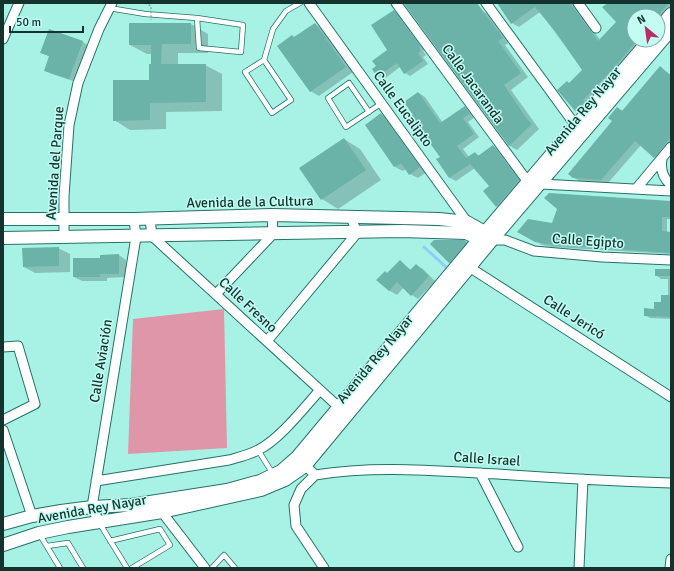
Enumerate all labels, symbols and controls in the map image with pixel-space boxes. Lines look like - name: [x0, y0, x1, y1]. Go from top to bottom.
- scale bar: [10, 8, 83, 34]
- north arrow: [626, 8, 666, 48]
- text: N: [635, 12, 648, 27]
- text: 50 m: [16, 15, 41, 30]
- street label: Calle Jacaranda: [438, 41, 508, 127]
- street label: Avenida Rey Nayar: [541, 63, 625, 159]
- street label: Calle Eucalipto: [370, 68, 436, 150]
- street label: Avenida del Parque: [43, 106, 67, 220]
- street label: Avenida de la Cultura: [186, 192, 314, 212]
- street label: Calle Egipto: [552, 230, 624, 252]
- street label: Calle Fresno: [215, 274, 281, 336]
- street label: Calle Jericó: [540, 291, 608, 343]
- street label: Avenida Rey Nayar: [333, 311, 417, 407]
- street label: Calle Aviación: [86, 318, 116, 404]
- street label: Calle Israel: [453, 448, 521, 470]
- street label: Avenida Rey Nayar: [36, 491, 149, 527]

